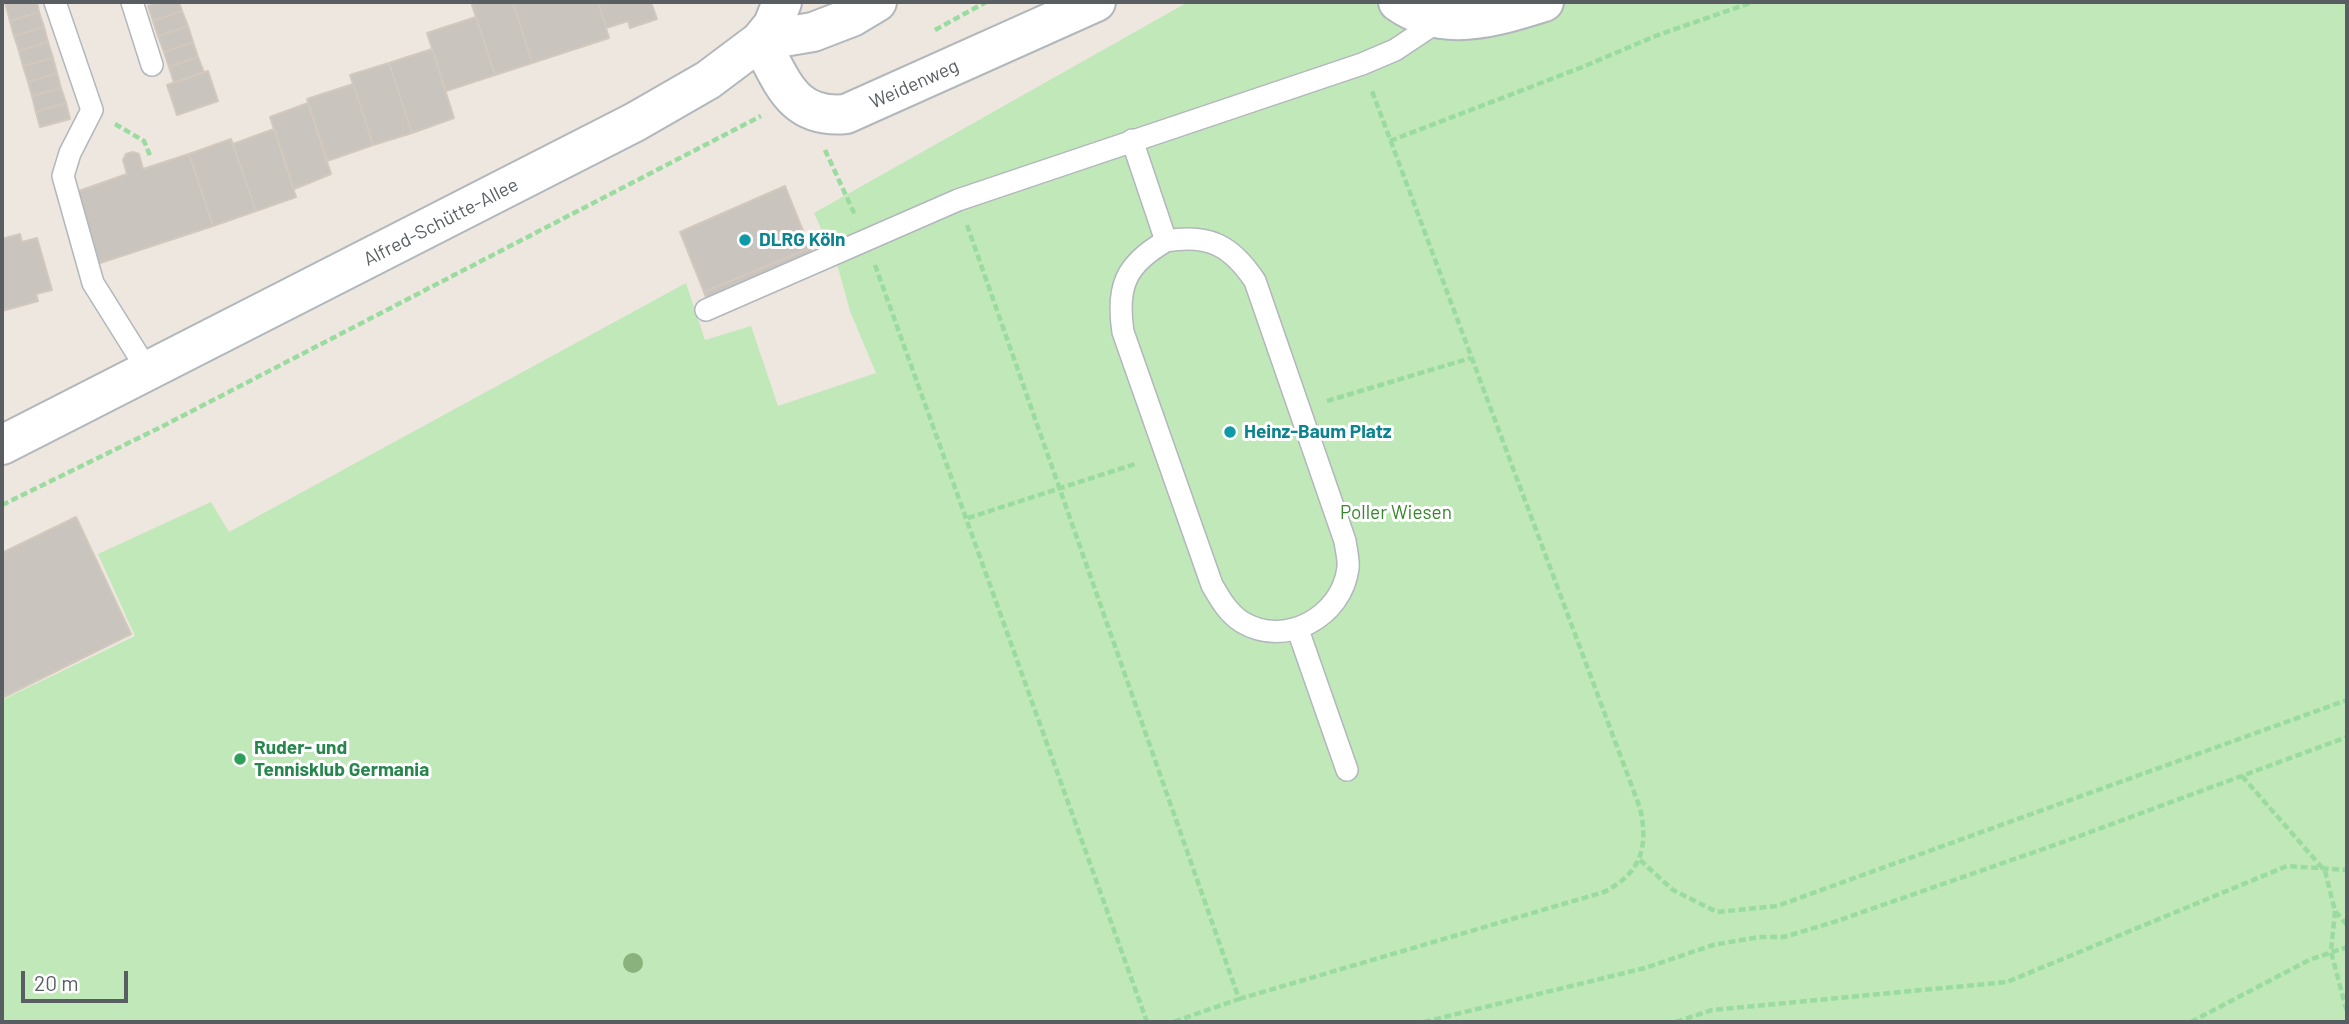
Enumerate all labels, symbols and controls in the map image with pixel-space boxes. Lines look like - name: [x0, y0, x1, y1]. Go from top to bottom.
- street label: Weidenweg: [866, 54, 962, 114]
- street label: Alfred-Schütte-Allee: [360, 173, 522, 271]
- place label: DLRG Köln: [759, 229, 845, 251]
- marker: DLRG Köln: [737, 232, 753, 248]
- place label: Heinz-Baum Platz: [1244, 421, 1392, 443]
- marker: Heinz-Baum Platz: [1222, 424, 1238, 440]
- park label: Poller Wiesen: [1340, 502, 1452, 524]
- place label: Ruder- und Tennisklub Germania: [254, 737, 429, 781]
- marker: Ruder- und Tennisklub Germania: [232, 751, 248, 767]
- scale bar: [24, 958, 131, 1002]
- text: 20 m: [34, 970, 79, 995]

